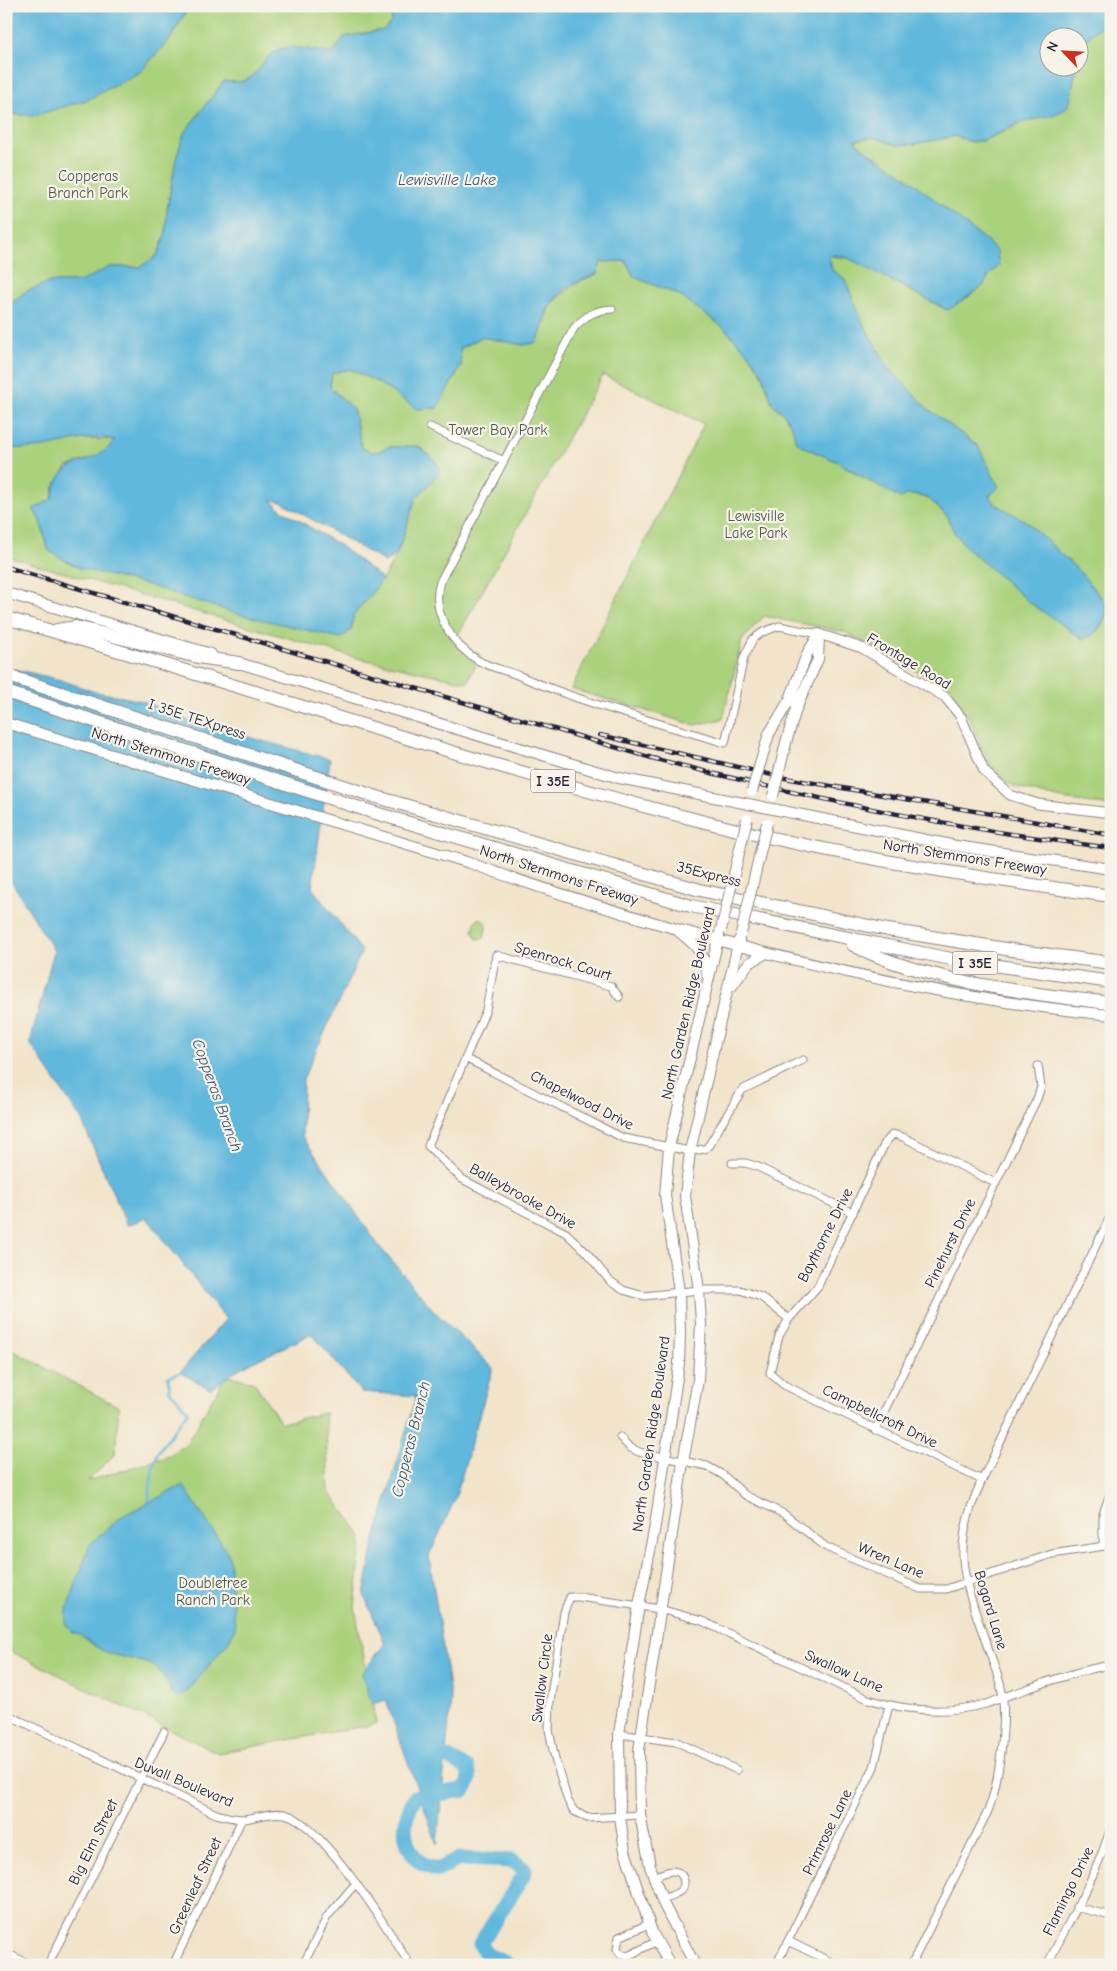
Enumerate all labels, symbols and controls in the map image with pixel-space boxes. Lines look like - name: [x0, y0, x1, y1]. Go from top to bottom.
- north arrow: [1040, 28, 1090, 78]
- text: N: [1043, 39, 1062, 54]
- park label: Copperas Branch Park: [48, 167, 129, 202]
- water label: Lewisville Lake: [398, 171, 496, 189]
- park label: Tower Bay Park: [449, 421, 548, 439]
- park label: Lewisville Lake Park: [724, 507, 788, 542]
- street label: Frontage Road: [864, 629, 954, 693]
- street label: I 35E TEXpress: [146, 695, 248, 743]
- street label: North Stemmons Freeway: [89, 723, 253, 789]
- road number: I 35E: [530, 769, 576, 792]
- street label: North Stemmons Freeway: [882, 835, 1048, 879]
- street label: North Stemmons Freeway: [477, 841, 641, 909]
- street label: 35Express: [675, 857, 743, 891]
- street label: North Garden Ridge Boulevard: [657, 905, 719, 1101]
- street label: Spenrock Court: [512, 938, 614, 984]
- road number: I 35E: [952, 951, 998, 974]
- water label: Copperas Branch: [188, 1036, 246, 1154]
- street label: Chapelwood Drive: [527, 1066, 637, 1134]
- street label: Balleybrooke Drive: [467, 1159, 580, 1233]
- street label: Baythorne Drive: [794, 1185, 857, 1285]
- street label: Pinehurst Drive: [921, 1195, 980, 1291]
- street label: North Garden Ridge Boulevard: [628, 1335, 674, 1533]
- water label: Copperas Branch: [388, 1379, 434, 1499]
- street label: Campbellcroft Drive: [819, 1380, 941, 1452]
- street label: Wren Lane: [855, 1538, 927, 1582]
- street label: Bogard Lane: [970, 1568, 1012, 1652]
- park label: Doubletree Ranch Park: [176, 1574, 251, 1609]
- street label: Swallow Circle: [528, 1632, 556, 1723]
- street label: Swallow Lane: [802, 1646, 886, 1696]
- street label: Duvall Boulevard: [132, 1753, 236, 1811]
- street label: Primrose Lane: [798, 1786, 856, 1878]
- street label: Big Elm Street: [65, 1796, 122, 1888]
- street label: Greenleaf Street: [165, 1834, 226, 1937]
- street label: Flamingo Drive: [1039, 1843, 1098, 1939]

